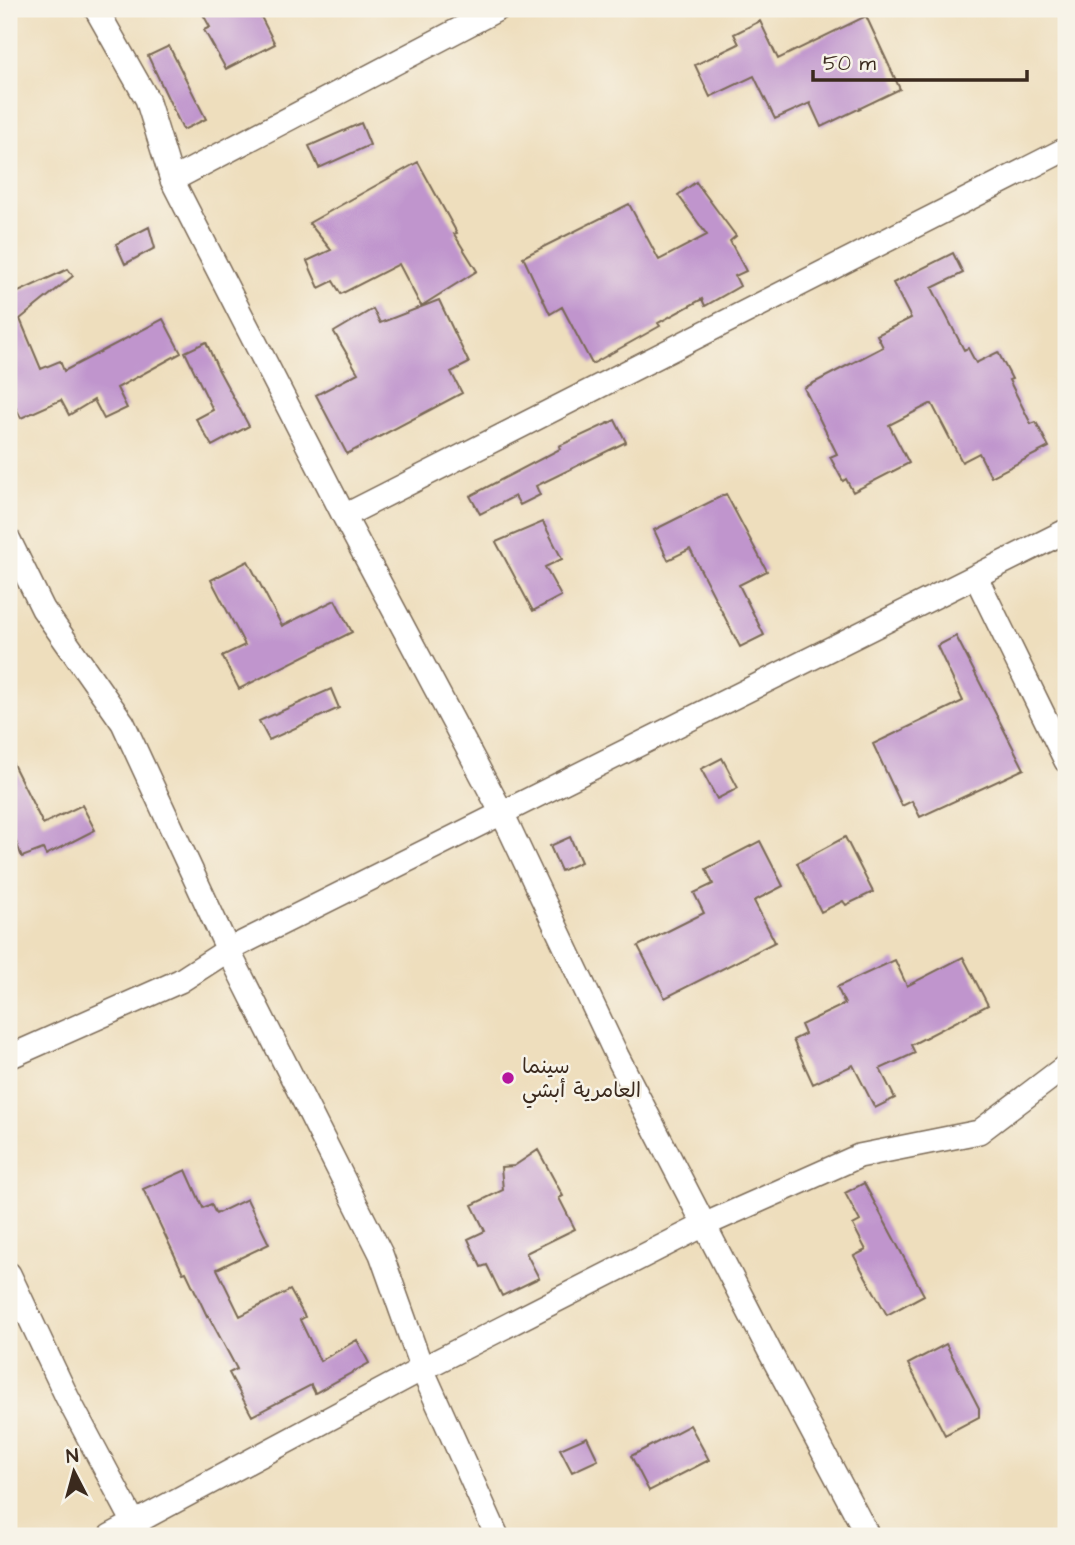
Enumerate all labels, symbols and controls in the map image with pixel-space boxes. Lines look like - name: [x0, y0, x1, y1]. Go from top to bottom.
- scale bar: [813, 38, 1026, 82]
- text: 50 m: [823, 49, 877, 78]
- place label: سينما العامرية أبشي: [522, 1052, 641, 1109]
- marker: سينما العامرية أبشي: [500, 1070, 516, 1086]
- north arrow: [38, 1436, 108, 1506]
- text: N: [65, 1443, 80, 1471]

